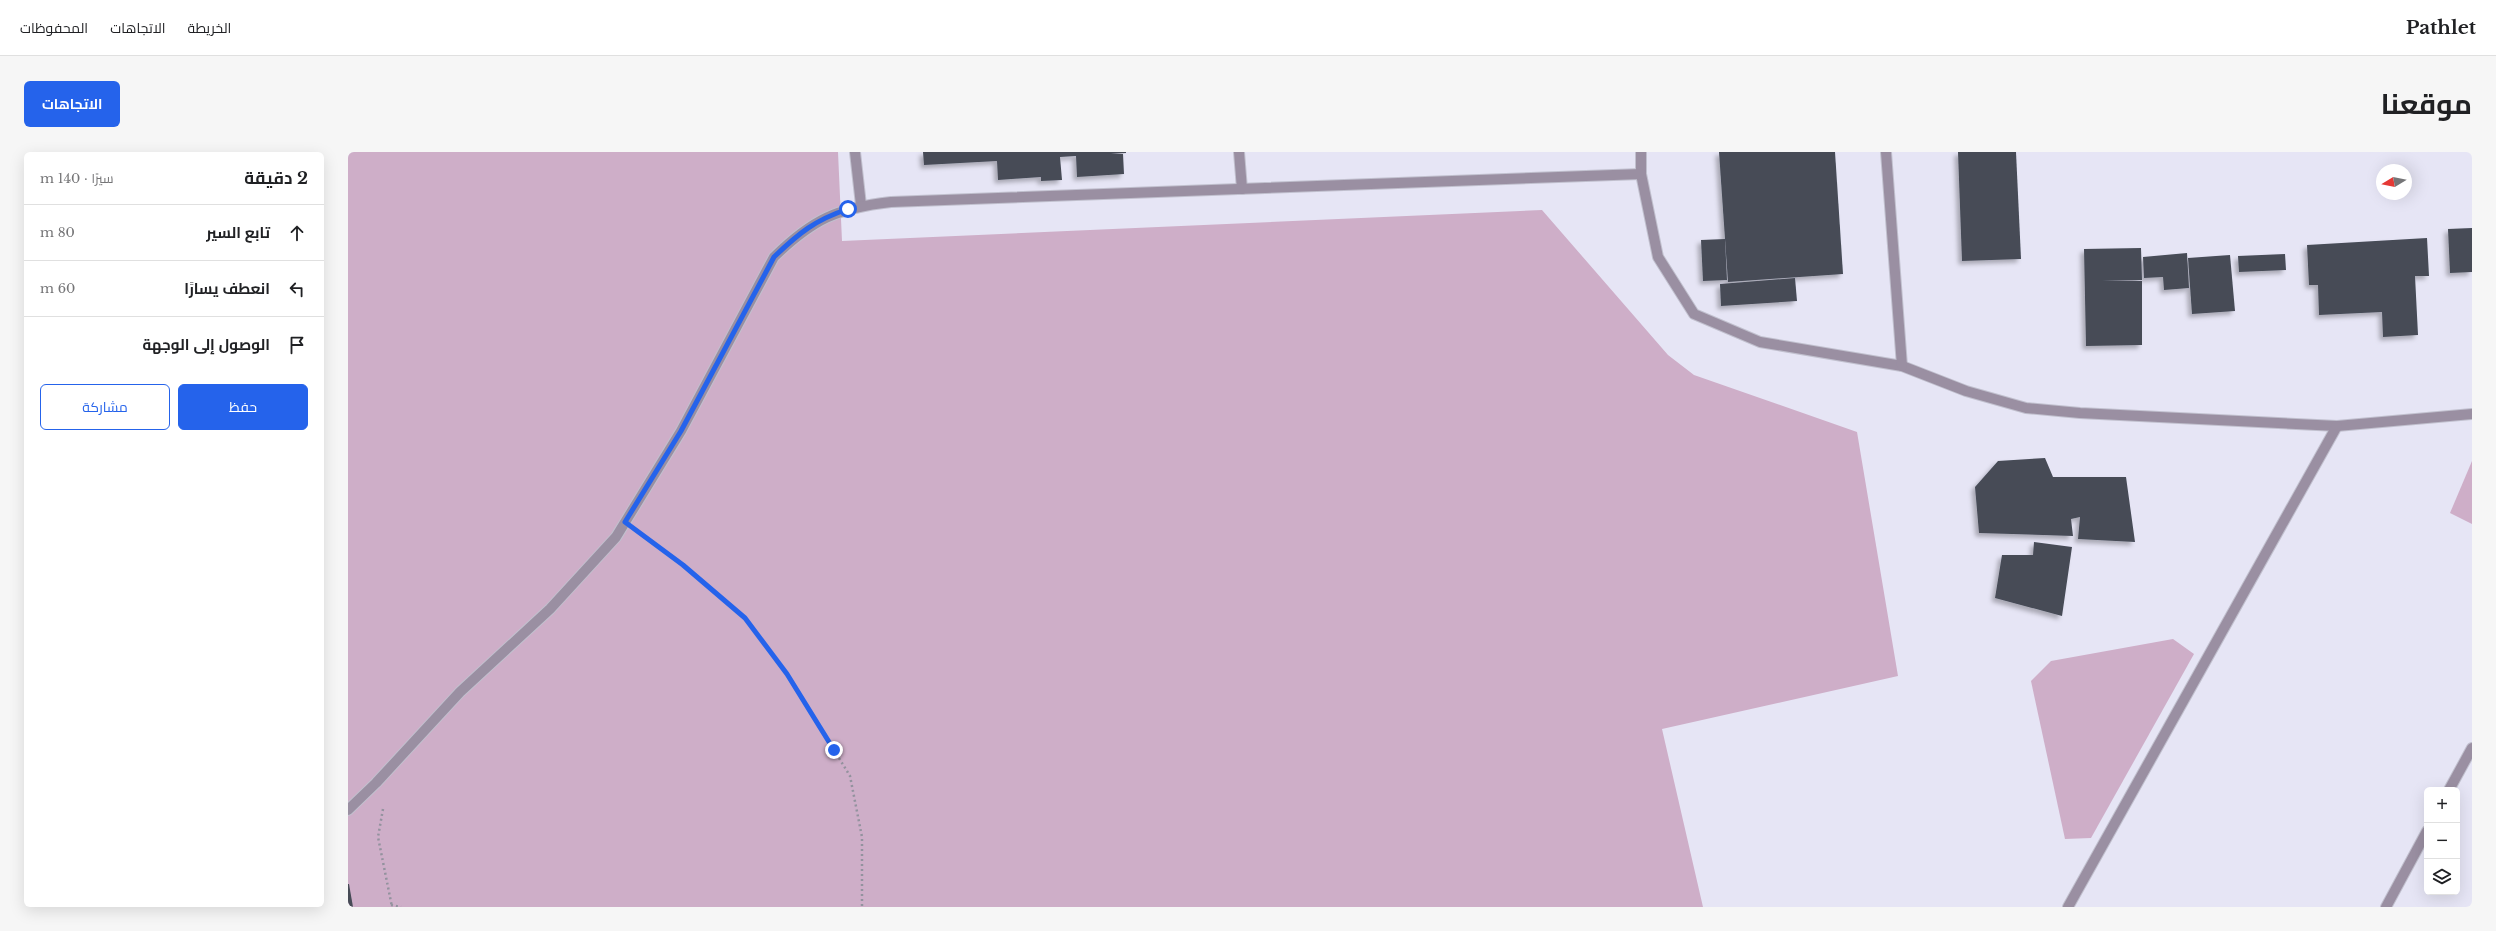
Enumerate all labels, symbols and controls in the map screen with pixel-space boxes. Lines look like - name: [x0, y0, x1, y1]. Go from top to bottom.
- text: Pathlet: [2406, 16, 2476, 39]
- text: المحفوظات: [20, 19, 88, 37]
- text: الاتجاهات: [110, 19, 166, 37]
- text: الخريطة: [188, 19, 231, 37]
- button: الاتجاهات: [24, 81, 120, 127]
- text: موقعنا: [2381, 87, 2472, 122]
- north arrow: [2376, 164, 2412, 200]
- text: 2 دقيقة: [244, 168, 308, 189]
- text: سيرًا · 140 m: [40, 170, 114, 187]
- route start: [839, 200, 857, 218]
- icon: ahead: [286, 222, 308, 244]
- text: تابع السير: [206, 223, 270, 242]
- text: 80 m: [40, 224, 75, 241]
- icon: left: [286, 278, 308, 300]
- text: انعطف يسارًا: [184, 279, 270, 298]
- text: 60 m: [40, 280, 75, 297]
- icon: arrive: [286, 334, 308, 356]
- text: الوصول إلى الوجهة: [143, 335, 270, 354]
- button: مشاركة: [40, 384, 170, 430]
- button: حفظ: [178, 384, 308, 430]
- route end: [825, 741, 843, 759]
- map controls: [2424, 787, 2460, 895]
- button: +: [2424, 787, 2460, 823]
- button: −: [2424, 823, 2460, 859]
- button: layers: [2424, 859, 2460, 895]

